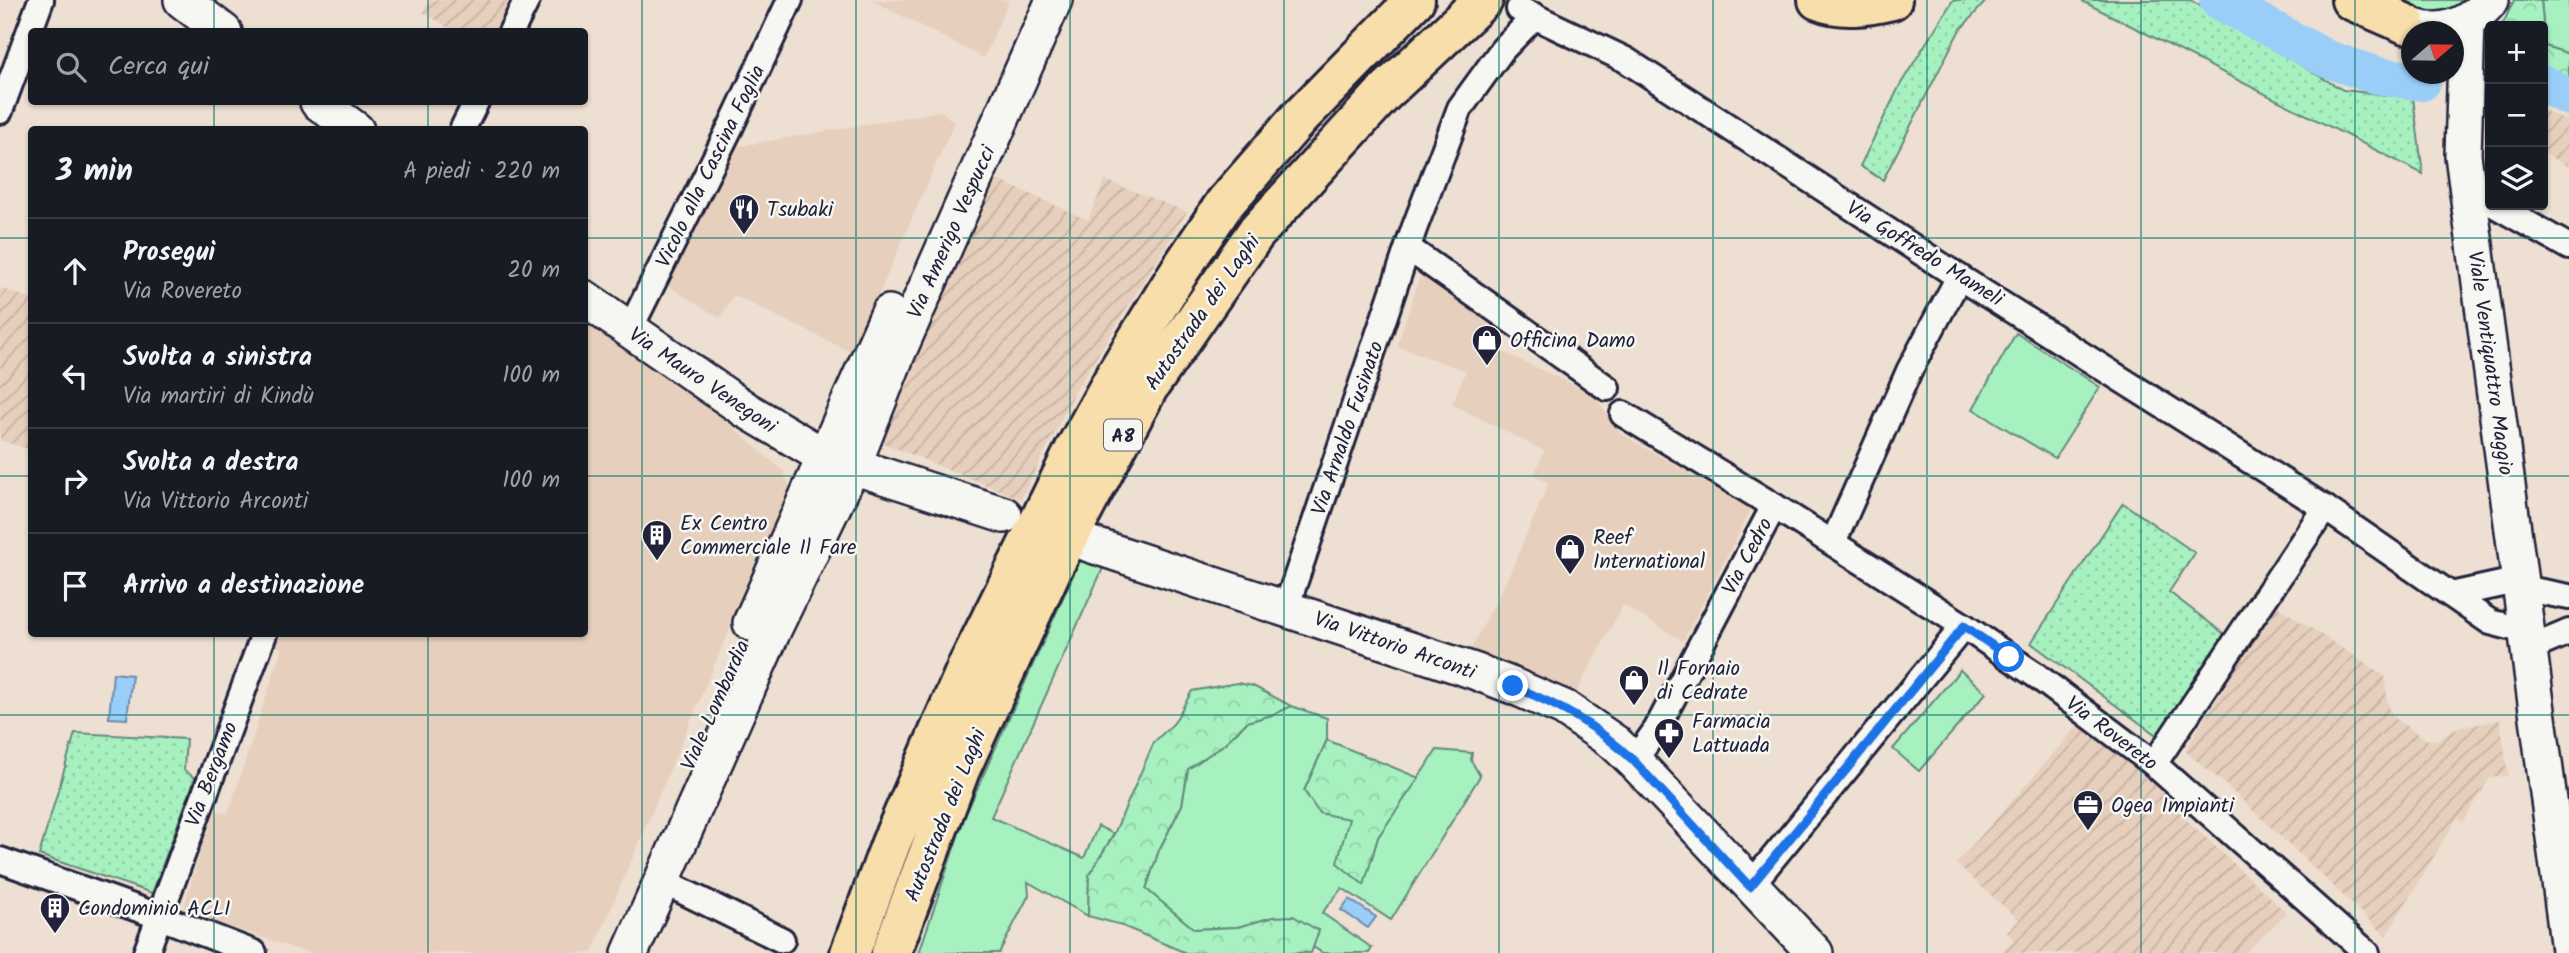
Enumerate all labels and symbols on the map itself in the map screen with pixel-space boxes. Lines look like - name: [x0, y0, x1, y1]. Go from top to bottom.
- north arrow: [2401, 21, 2464, 84]
- street label: Vicolo alla Cascina Foglia: [648, 60, 775, 274]
- street label: Via Amerigo Vespucci: [899, 140, 1006, 325]
- restaurant icon: Tsubaki: [727, 192, 761, 236]
- street label: Via Goffredo Mameli: [1839, 193, 2010, 317]
- place label: Tsubaki: [767, 194, 834, 227]
- street label: Autostrada dei Laghi: [1137, 227, 1270, 398]
- street label: Viale Ventiquattro Maggio: [2457, 249, 2522, 477]
- street label: Via Mauro Venegoni: [621, 319, 784, 444]
- shop icon: Officina Damo: [1470, 323, 1504, 367]
- place label: Officina Damo: [1510, 325, 1635, 358]
- street label: Via Arnaldo Fusinato: [1303, 337, 1394, 520]
- road number: A8: [1104, 420, 1142, 450]
- place label: Ex Centro Commerciale Il Fare: [680, 508, 857, 565]
- street label: Via Cedro: [1714, 512, 1782, 601]
- building icon: Ex Centro Commerciale Il Fare: [640, 518, 674, 562]
- place label: Reef International: [1593, 522, 1705, 579]
- shop icon: Reef International: [1553, 532, 1587, 576]
- street label: Via Vittorio Arconti: [1309, 603, 1481, 690]
- street label: Viale Lombardia: [673, 635, 760, 776]
- route start: [1993, 641, 2024, 672]
- place label: Il Fornaio di Cedrate: [1657, 653, 1748, 710]
- shop icon: Il Fornaio di Cedrate: [1617, 663, 1651, 707]
- route end: [1497, 670, 1528, 701]
- street label: Via Rovereto: [2058, 688, 2164, 780]
- place label: Farmacia Lattuada: [1692, 706, 1771, 763]
- pharmacy icon: Farmacia Lattuada: [1652, 716, 1686, 760]
- street label: Via Bergamo: [177, 717, 248, 832]
- street label: Autostrada dei Laghi: [897, 723, 997, 907]
- office icon: Ogea Impianti: [2071, 788, 2105, 832]
- place label: Ogea Impianti: [2111, 790, 2235, 823]
- building icon: Condominio ACLI: [38, 891, 72, 935]
- place label: Condominio ACLI: [78, 893, 230, 926]

